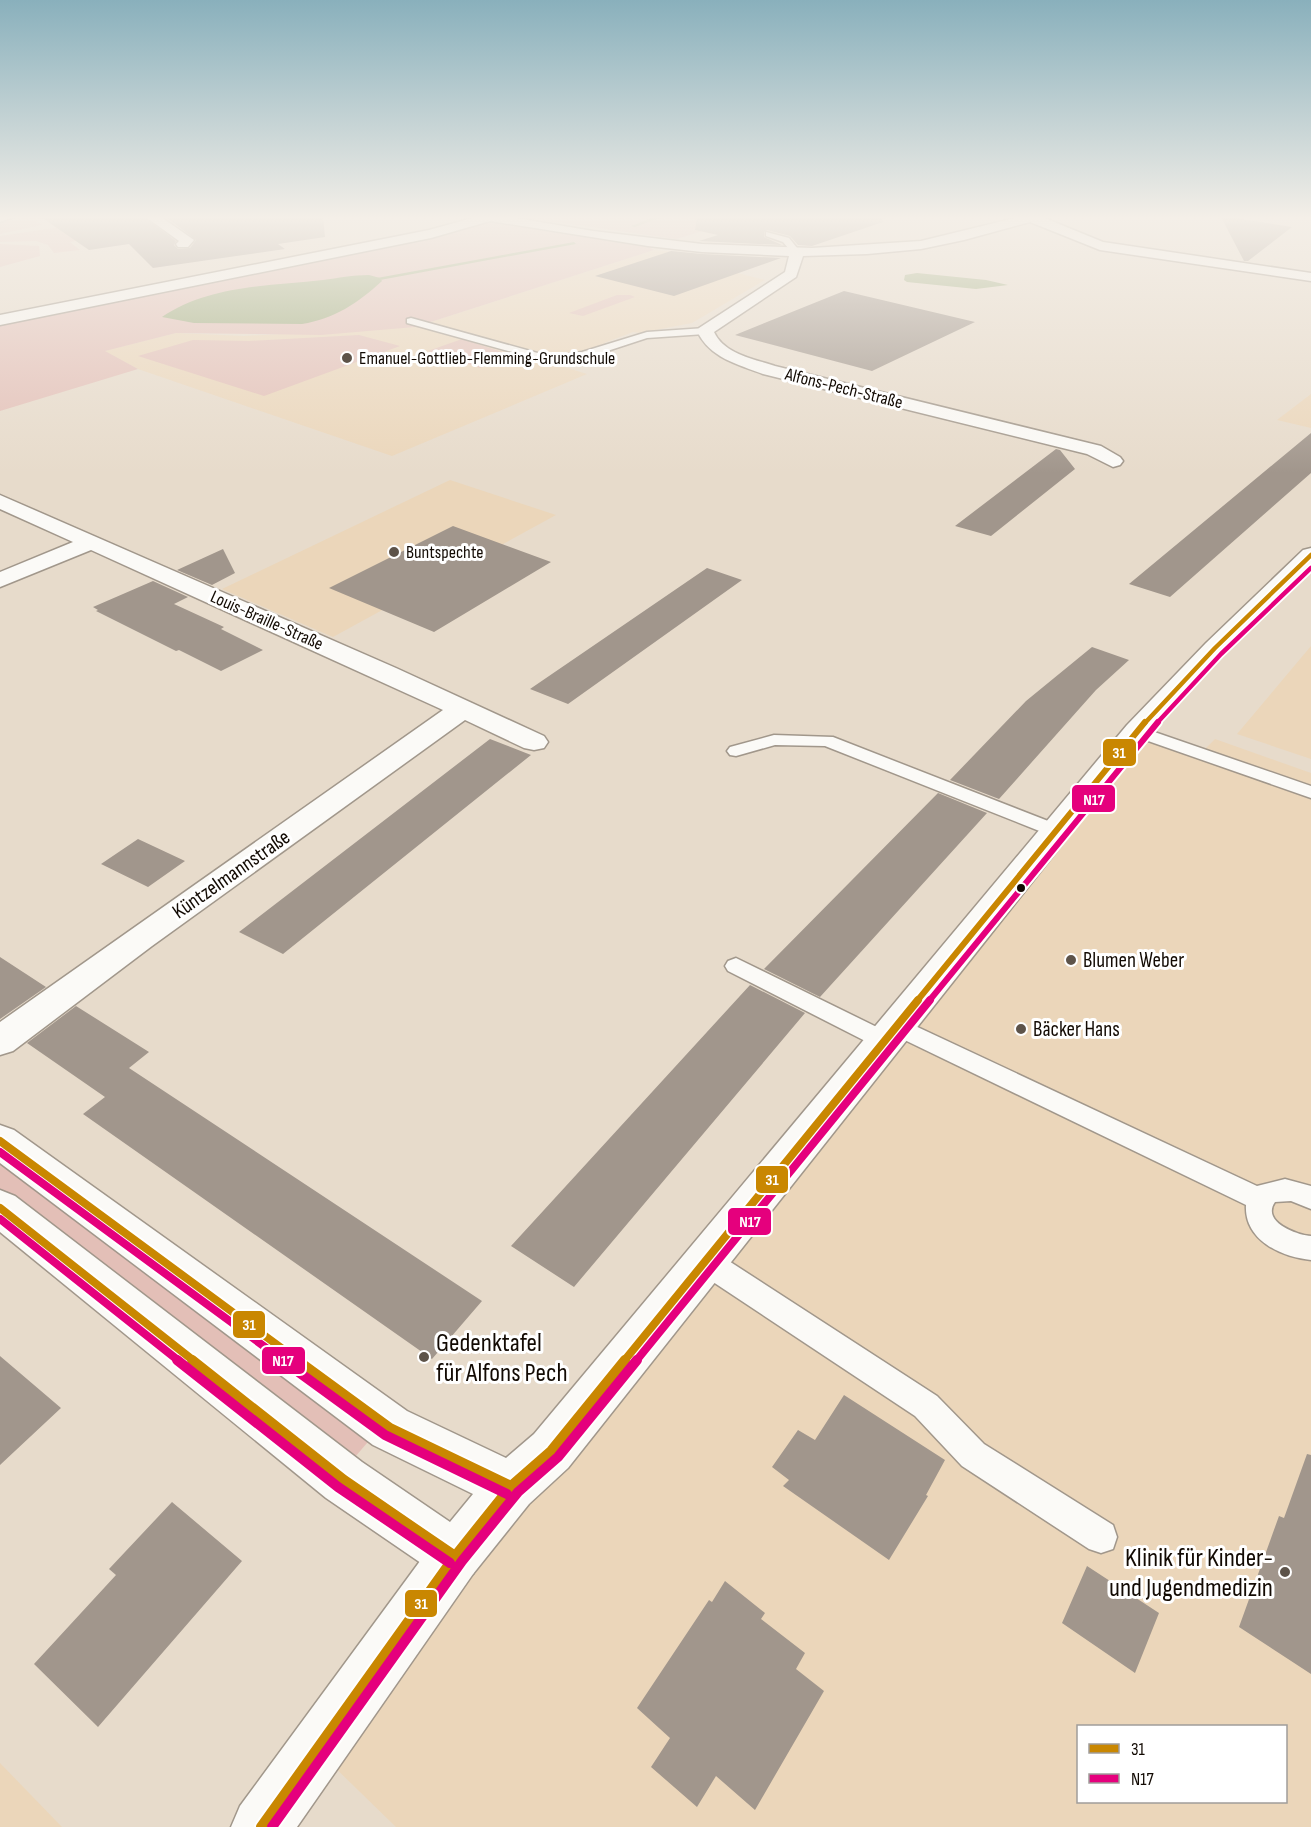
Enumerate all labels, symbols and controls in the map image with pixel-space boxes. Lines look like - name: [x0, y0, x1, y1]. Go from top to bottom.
- place label: Emanuel-Gottlieb-Flemming-Grundschule: [359, 348, 615, 369]
- marker: Emanuel-Gottlieb-Flemming-Grundschule: [340, 351, 354, 365]
- street label: Alfons-Pech-Straße: [782, 363, 905, 413]
- place label: Buntspechte: [406, 542, 484, 563]
- marker: Buntspechte: [387, 545, 401, 559]
- street label: Louis-Braille-Straße: [207, 586, 326, 655]
- line badge: 31: [1102, 738, 1137, 767]
- text: 31: [1112, 744, 1126, 763]
- line badge: N17: [1071, 784, 1116, 813]
- text: N17: [1083, 791, 1105, 810]
- street label: Küntzelmannstraße: [168, 825, 295, 924]
- unlabelled marker: [1015, 882, 1027, 894]
- place label: Blumen Weber: [1083, 948, 1184, 973]
- marker: Blumen Weber: [1064, 953, 1078, 967]
- place label: Bäcker Hans: [1033, 1017, 1120, 1042]
- marker: Bäcker Hans: [1014, 1022, 1028, 1036]
- line badge: 31: [755, 1165, 789, 1194]
- text: 31: [765, 1171, 779, 1190]
- line badge: N17: [727, 1207, 772, 1236]
- text: N17: [739, 1213, 761, 1232]
- line badge: 31: [232, 1310, 266, 1339]
- text: 31: [242, 1316, 256, 1335]
- place label: Gedenktafel für Alfons Pech: [436, 1328, 568, 1389]
- line badge: N17: [261, 1346, 306, 1375]
- marker: Gedenktafel für Alfons Pech: [417, 1350, 431, 1364]
- text: N17: [272, 1352, 294, 1371]
- place label: Klinik für Kinder- und Jugendmedizin: [1109, 1543, 1273, 1604]
- marker: Klinik für Kinder- und Jugendmedizin: [1278, 1565, 1292, 1579]
- line badge: 31: [404, 1589, 438, 1618]
- text: 31: [414, 1595, 428, 1614]
- legend: [1077, 1725, 1287, 1803]
- text: 31: [1131, 1739, 1146, 1760]
- text: N17: [1131, 1769, 1154, 1790]

